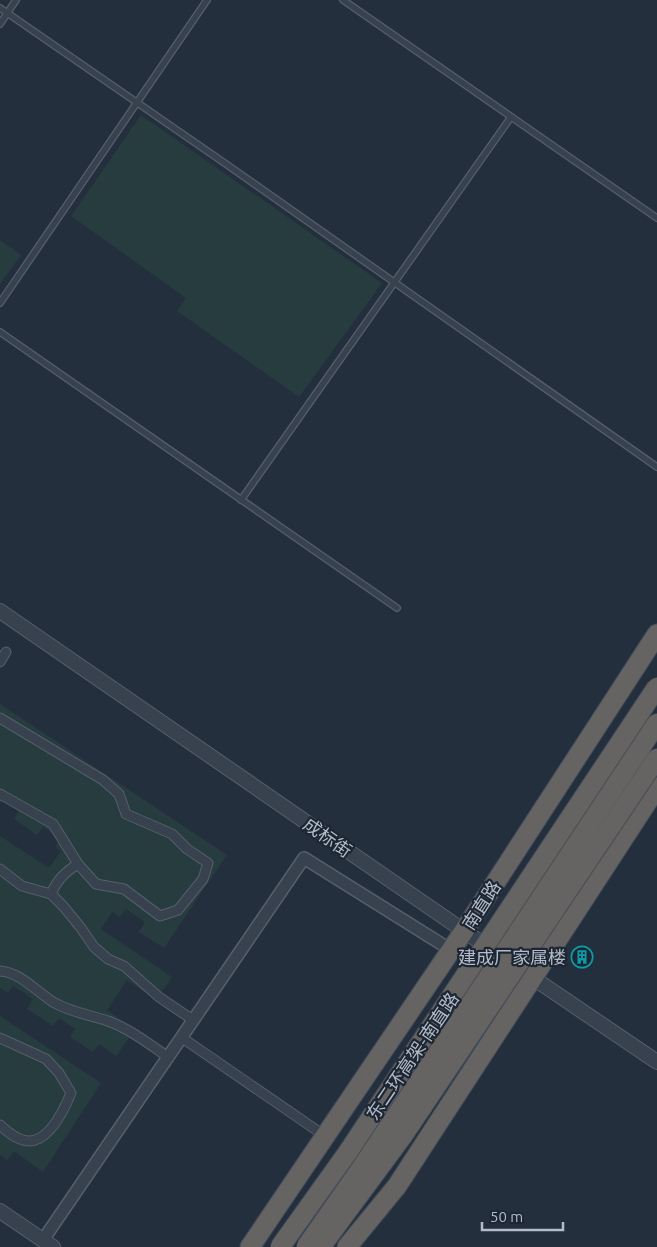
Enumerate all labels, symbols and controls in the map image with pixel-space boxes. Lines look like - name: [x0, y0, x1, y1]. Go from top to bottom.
- street label: 成标街: [300, 813, 356, 861]
- street label: 南直路: [458, 877, 504, 933]
- building icon: 建成厂家属楼: [570, 945, 594, 969]
- place label: 建成厂家属楼: [458, 947, 566, 967]
- street label: 东二环高架-南直路: [362, 989, 462, 1123]
- scale bar: [482, 1200, 563, 1232]
- text: 50 m: [490, 1208, 523, 1225]

